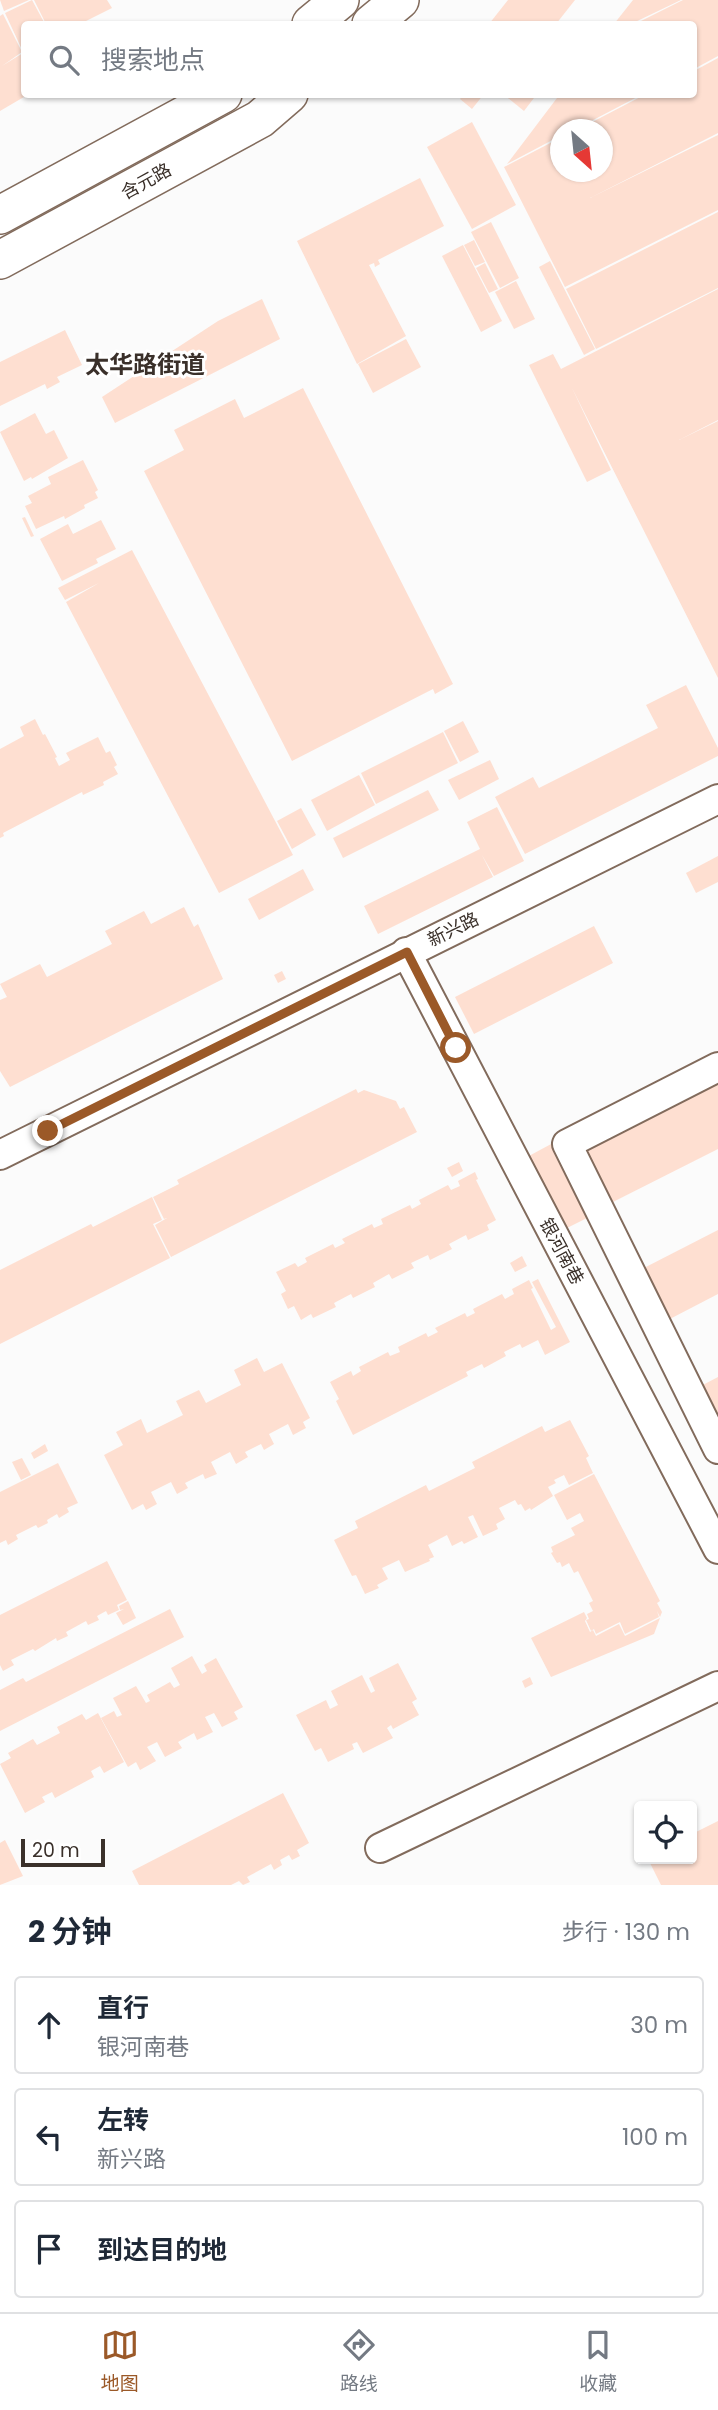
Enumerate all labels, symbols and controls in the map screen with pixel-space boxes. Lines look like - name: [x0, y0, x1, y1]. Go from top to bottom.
- search box: [21, 21, 697, 98]
- icon: search: [45, 41, 83, 79]
- text: 搜索地点: [101, 42, 205, 78]
- north arrow: [550, 119, 613, 182]
- street label: 含元路: [116, 157, 176, 205]
- district label: 太华路街道: [85, 348, 205, 381]
- street label: 新兴路: [423, 906, 483, 952]
- route start: [440, 1032, 471, 1063]
- route end: [32, 1115, 63, 1146]
- street label: 银河南巷: [534, 1213, 590, 1289]
- map controls: [634, 1801, 697, 1864]
- button: locate: [634, 1801, 697, 1864]
- scale bar: [21, 1836, 105, 1868]
- text: 20 m: [32, 1837, 80, 1864]
- text: 2 分钟: [28, 1910, 112, 1953]
- text: 步行 · 130 m: [562, 1916, 690, 1948]
- text: 直行: [97, 1990, 149, 2026]
- icon: ahead: [30, 2006, 68, 2044]
- text: 30 m: [630, 2009, 688, 2041]
- text: 银河南巷: [97, 2031, 189, 2063]
- text: 左转: [97, 2102, 149, 2138]
- icon: left: [30, 2118, 68, 2156]
- text: 100 m: [622, 2121, 688, 2153]
- text: 新兴路: [97, 2143, 166, 2175]
- icon: arrive: [30, 2230, 68, 2268]
- text: 到达目的地: [97, 2232, 227, 2268]
- tab: 地图: [101, 2326, 139, 2398]
- tab: 路线: [340, 2326, 378, 2398]
- tab: 收藏: [579, 2326, 617, 2398]

